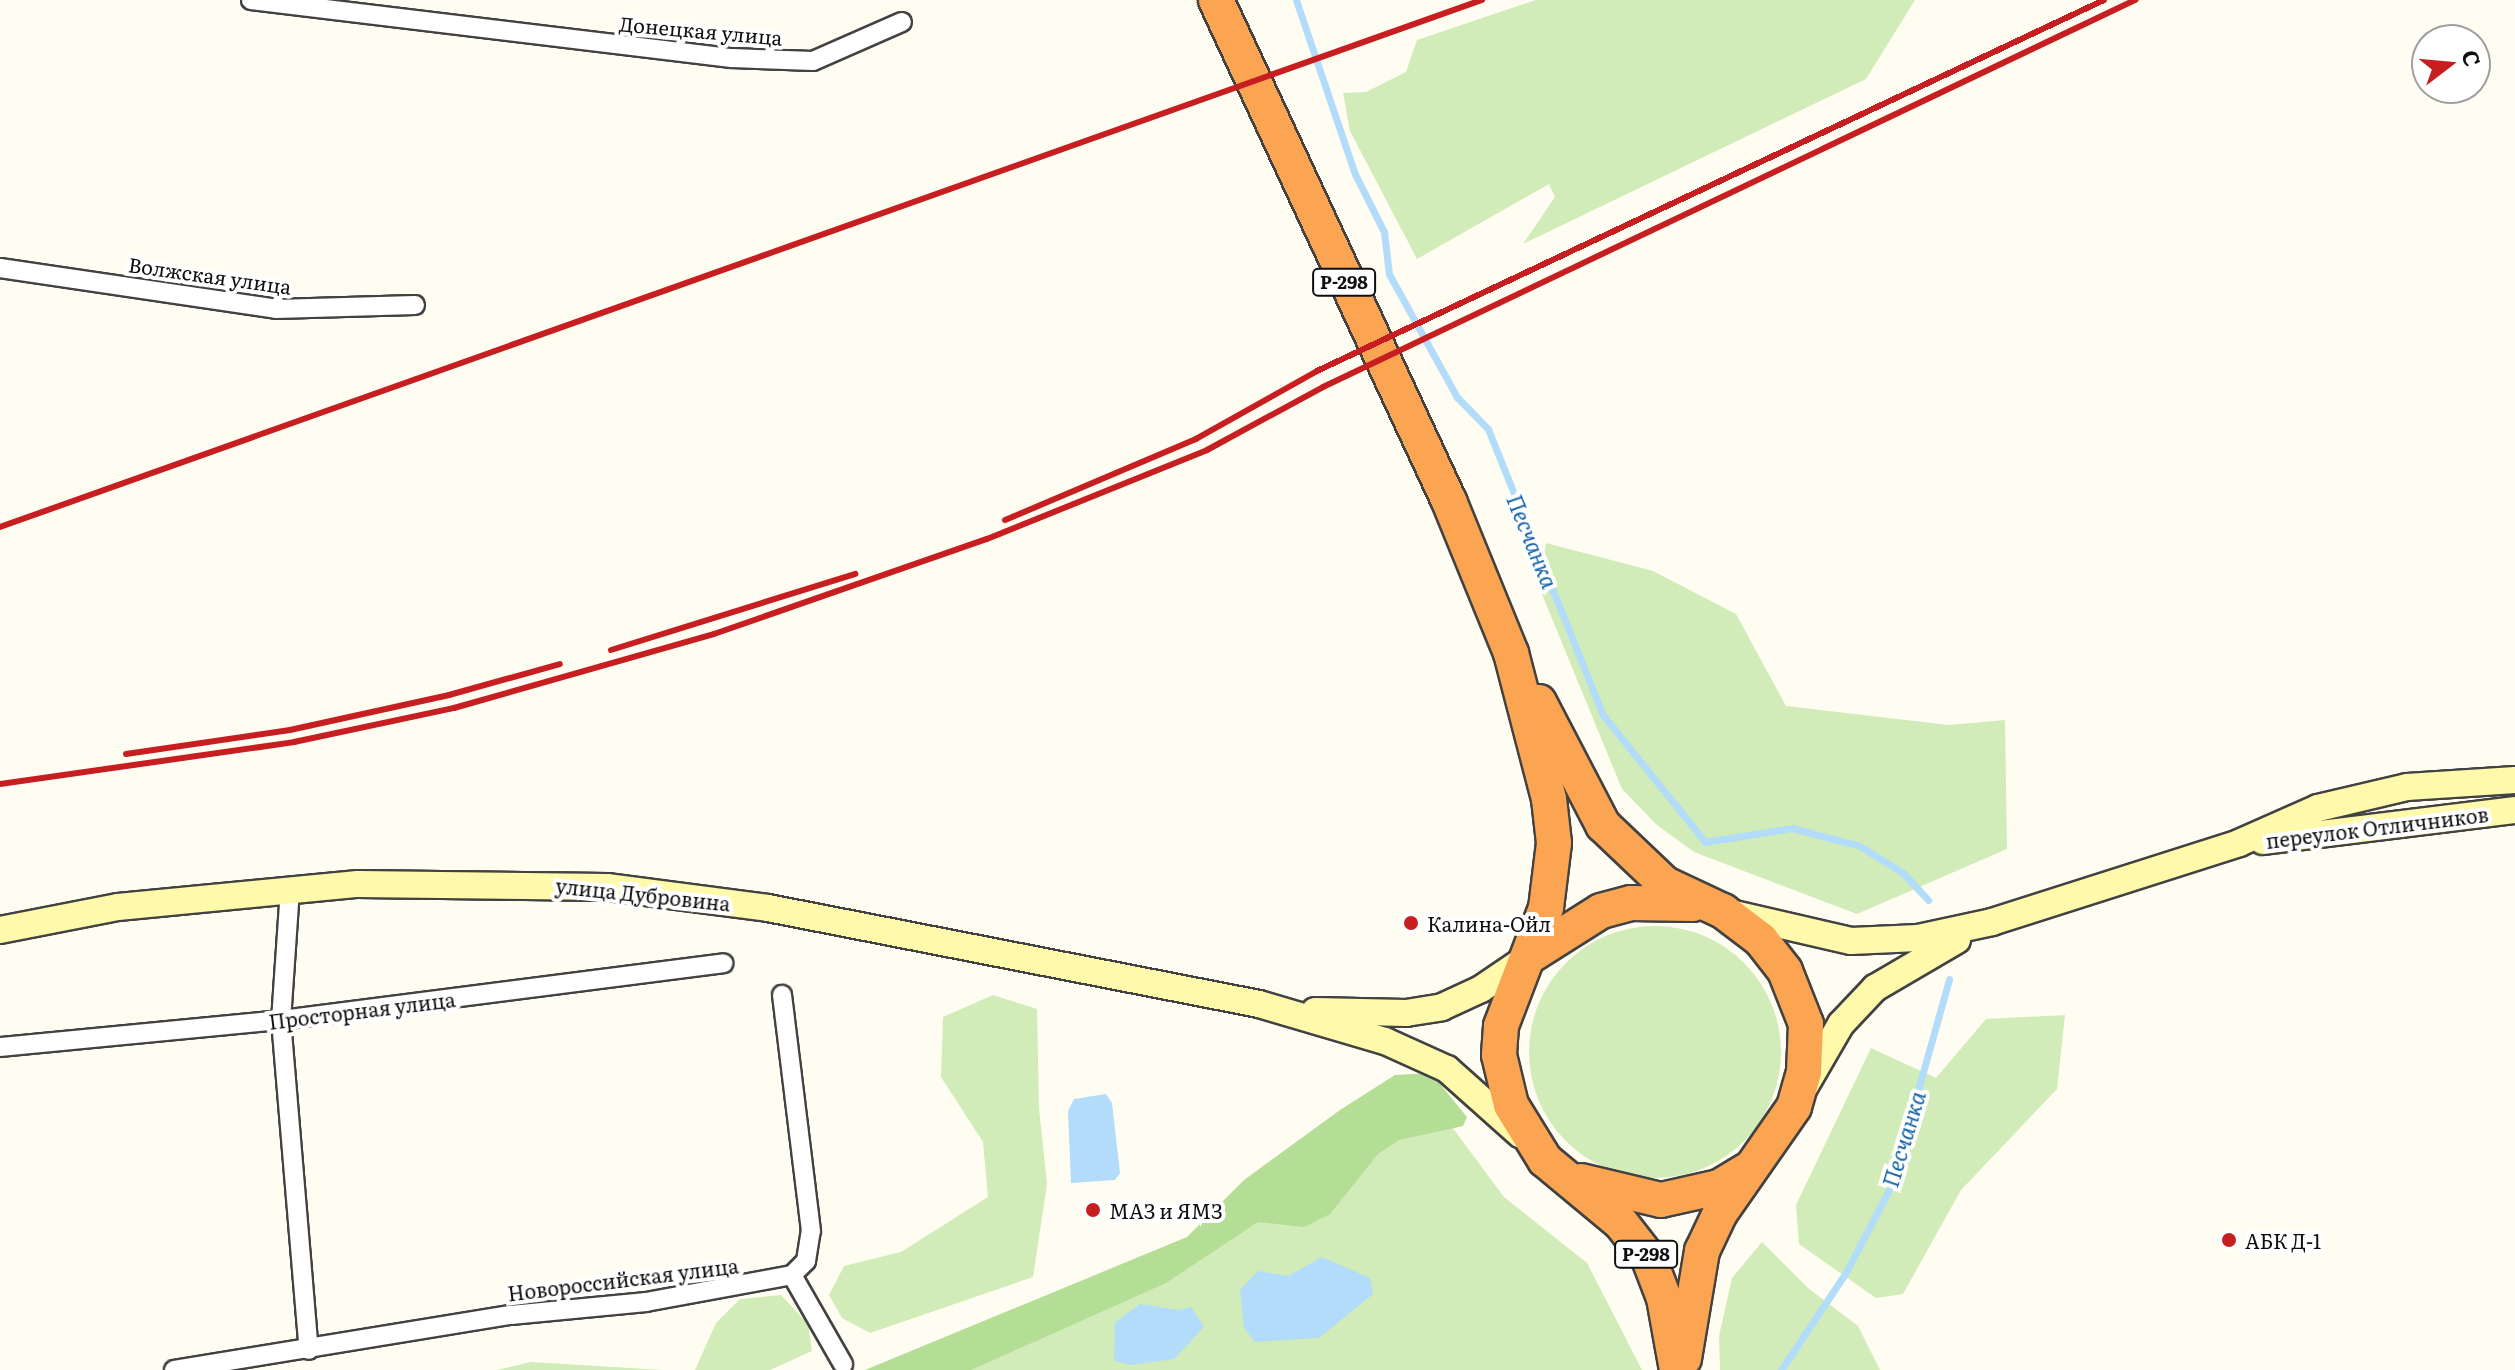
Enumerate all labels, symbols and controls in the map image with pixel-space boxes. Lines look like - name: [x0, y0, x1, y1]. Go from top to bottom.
- street label: Донецкая улица: [618, 11, 784, 49]
- north arrow: [2411, 24, 2491, 104]
- text: С: [2455, 46, 2491, 70]
- street label: Волжская улица: [127, 252, 293, 298]
- road number: Р-298: [1312, 268, 1376, 296]
- water label: Песчанка: [1502, 490, 1564, 592]
- street label: переулок Отличников: [2264, 801, 2490, 853]
- street label: улица Дубровина: [554, 873, 732, 915]
- place label: Калина-Ойл: [1427, 911, 1551, 935]
- marker: Калина-Ойл: [1402, 914, 1420, 932]
- street label: Просторная улица: [267, 987, 457, 1033]
- water label: Песчанка: [1876, 1088, 1930, 1190]
- place label: МАЗ и ЯМЗ: [1109, 1198, 1223, 1222]
- marker: МАЗ и ЯМЗ: [1084, 1201, 1102, 1219]
- place label: АБК Д-1: [2245, 1228, 2321, 1252]
- marker: АБК Д-1: [2220, 1231, 2238, 1249]
- road number: Р-298: [1614, 1240, 1678, 1268]
- street label: Новороссийская улица: [506, 1253, 740, 1305]

